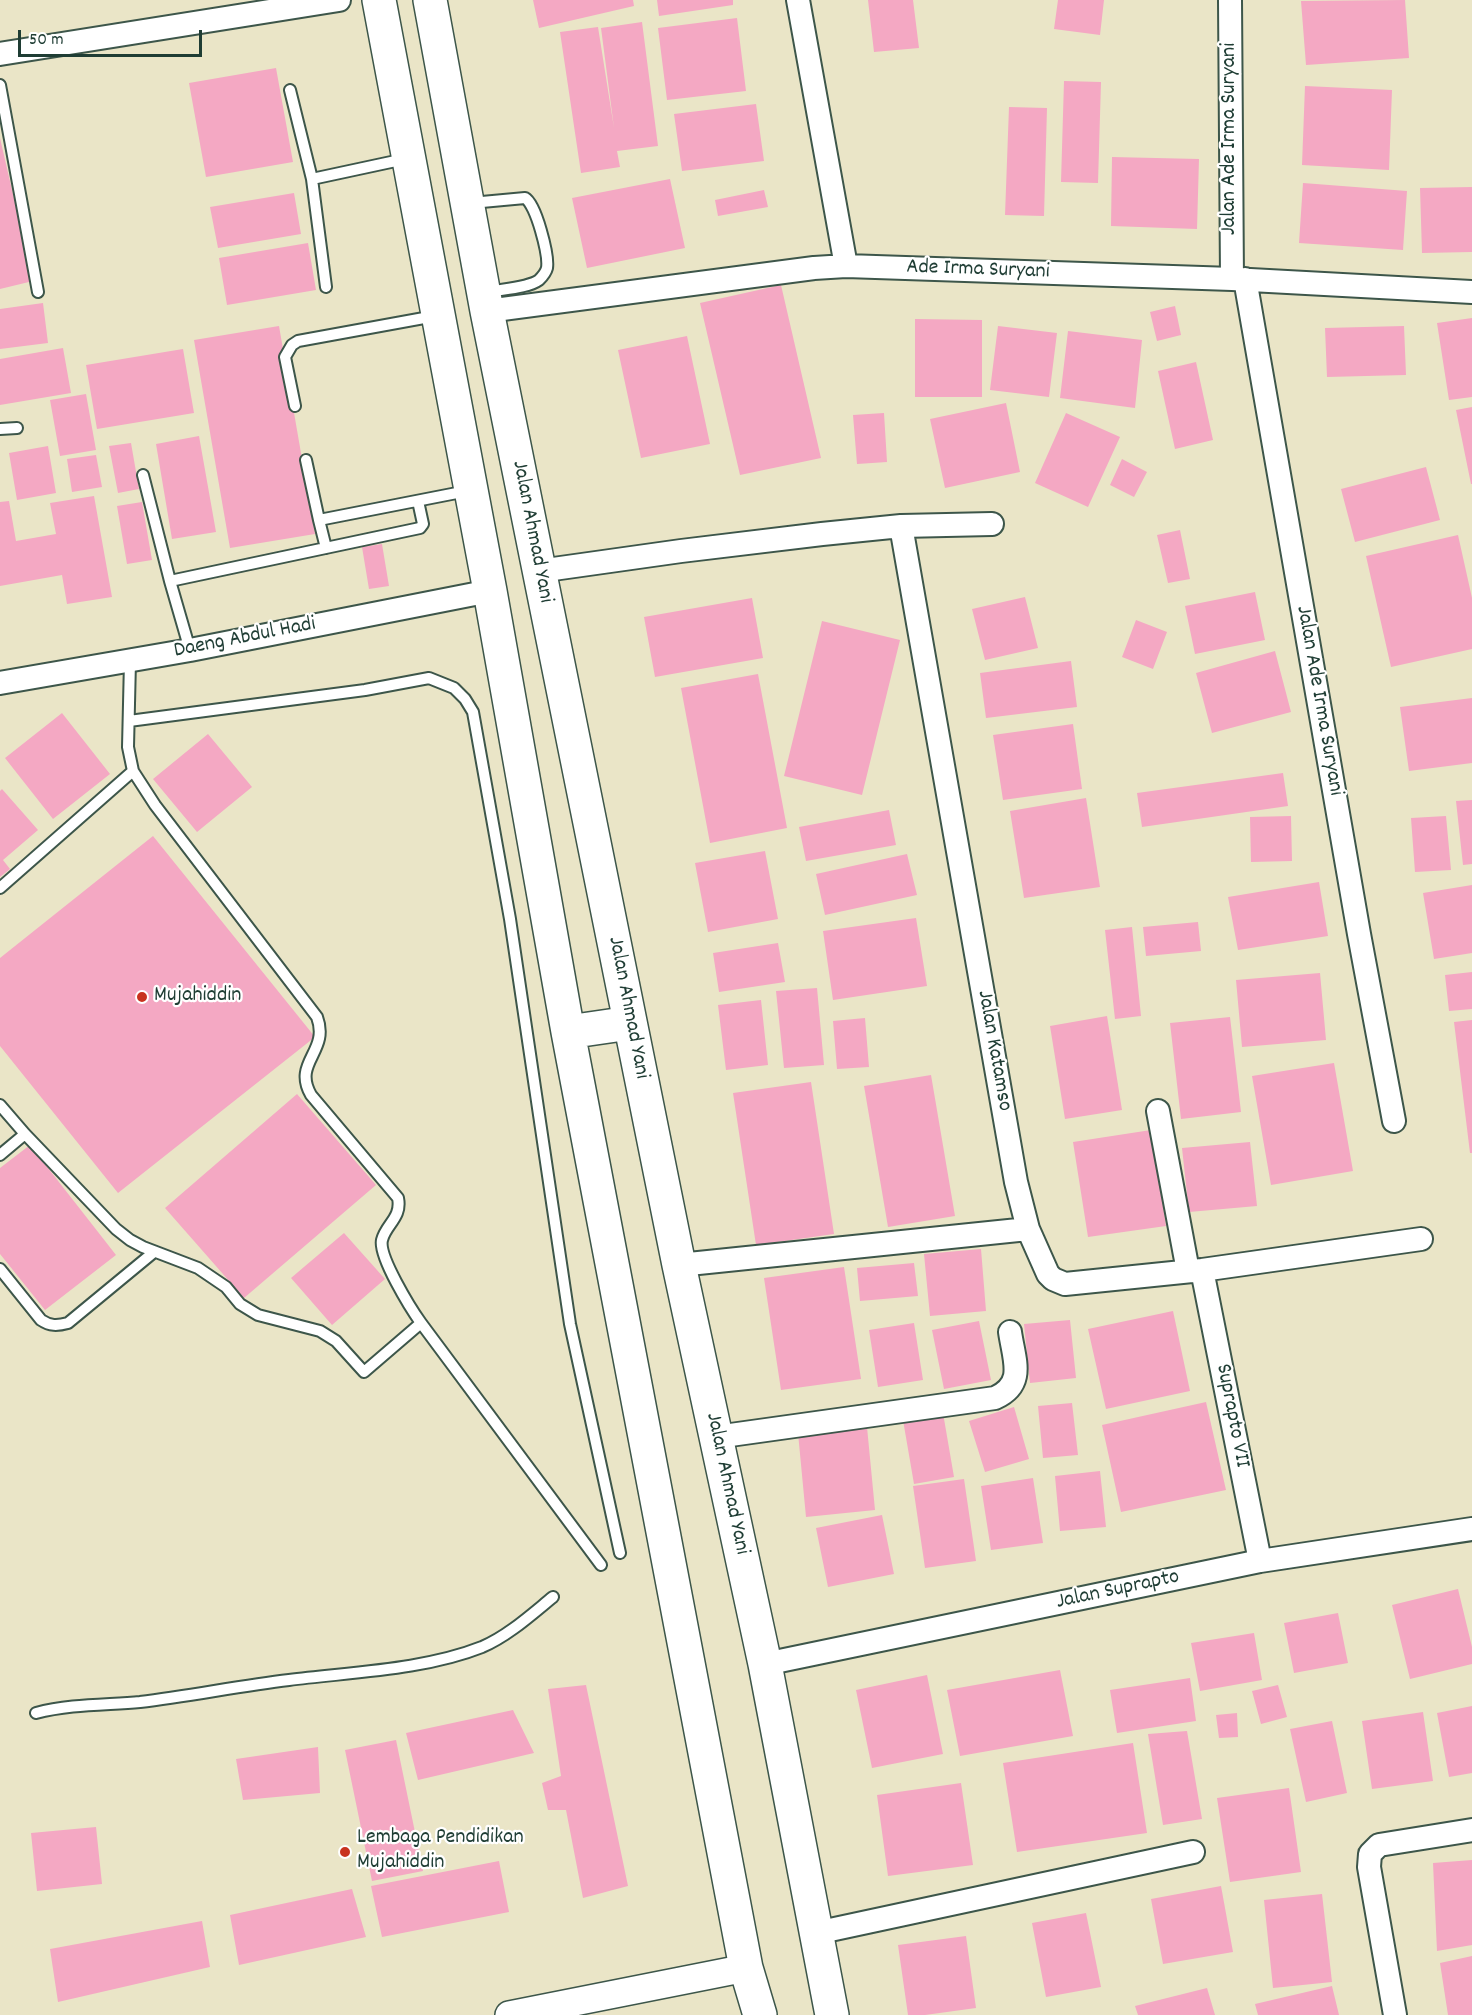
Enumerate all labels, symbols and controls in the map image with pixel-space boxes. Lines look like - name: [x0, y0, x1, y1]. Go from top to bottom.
- scale bar: [21, 18, 206, 56]
- text: 50 m: [29, 28, 64, 53]
- street label: Jalan Ade Irma Suryani: [1218, 43, 1244, 235]
- street label: Ade Irma Suryani: [906, 255, 1050, 287]
- street label: Jalan Ahmad Yani: [504, 459, 558, 605]
- street label: Jalan Ade Irma Suryani: [1288, 604, 1348, 798]
- street label: Daeng Abdul Hadi: [172, 612, 318, 666]
- street label: Jalan Ahmad Yani: [600, 935, 654, 1081]
- place label: Mujahiddin: [154, 984, 241, 1010]
- street label: Jalan Katamso: [969, 989, 1017, 1113]
- marker: Mujahiddin: [135, 990, 149, 1004]
- street label: Suprapto VII: [1208, 1362, 1254, 1470]
- street label: Jalan Ahmad Yani: [698, 1411, 754, 1557]
- street label: Jalan Suprapto: [1054, 1565, 1182, 1617]
- place label: Lembaga Pendidikan Mujahiddin: [357, 1826, 524, 1878]
- marker: Lembaga Pendidikan Mujahiddin: [338, 1845, 352, 1859]

